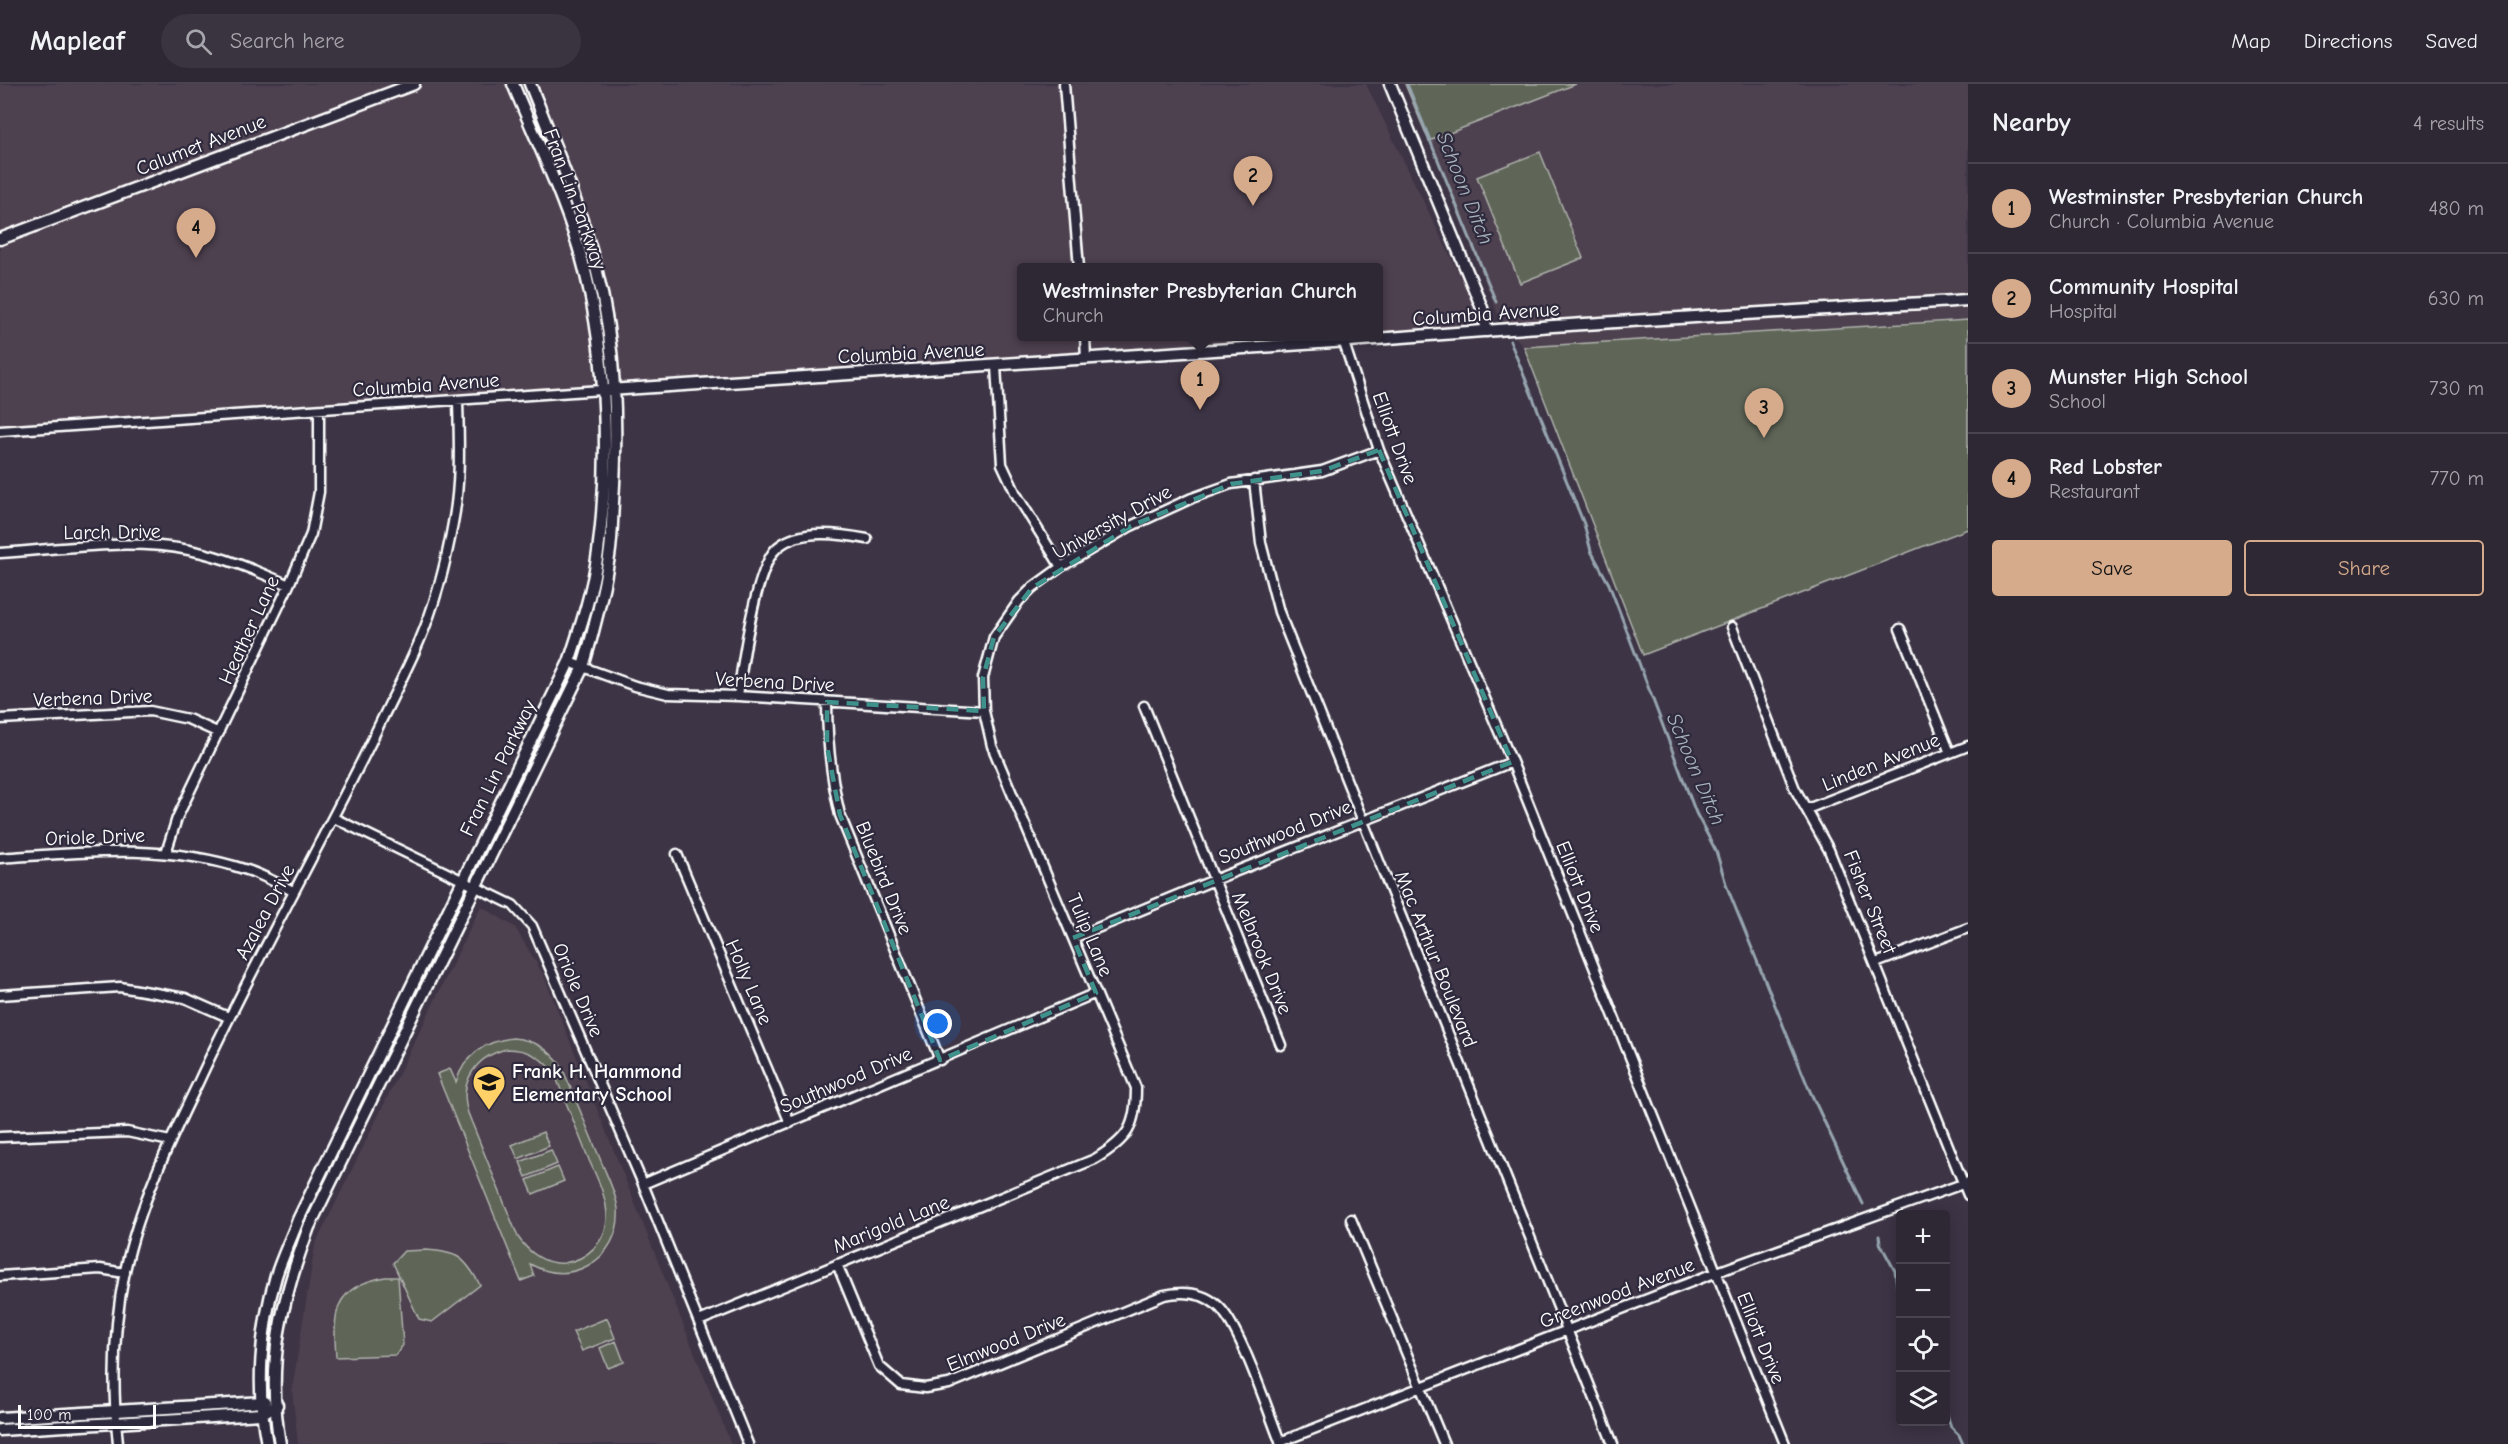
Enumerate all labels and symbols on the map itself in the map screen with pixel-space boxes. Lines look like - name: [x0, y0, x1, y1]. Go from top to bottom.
- street label: Calumet Avenue: [133, 110, 269, 180]
- street label: Fran Lin Parkway: [539, 125, 611, 273]
- water label: Schoon Ditch: [1431, 128, 1499, 248]
- pin: 2: [1234, 156, 1272, 206]
- pin: 4: [176, 208, 216, 258]
- street label: Columbia Avenue: [1412, 297, 1560, 331]
- street label: Columbia Avenue: [837, 338, 985, 368]
- pin: 1: [1180, 360, 1220, 410]
- street label: Columbia Avenue: [352, 368, 500, 402]
- pin: 3: [1744, 388, 1784, 438]
- street label: Elliott Drive: [1368, 389, 1422, 487]
- street label: University Drive: [1048, 480, 1176, 564]
- street label: Larch Drive: [63, 520, 161, 544]
- street label: Heather Lane: [214, 572, 284, 688]
- street label: Verbena Drive: [715, 667, 835, 697]
- street label: Verbena Drive: [33, 684, 153, 712]
- street label: Fran Lin Parkway: [455, 696, 541, 840]
- water label: Schoon Ditch: [1662, 709, 1730, 829]
- street label: Linden Avenue: [1819, 728, 1943, 796]
- street label: Southwood Drive: [1215, 795, 1355, 869]
- street label: Bluebird Drive: [851, 818, 917, 938]
- street label: Oriole Drive: [45, 824, 145, 850]
- street label: Elliott Drive: [1551, 838, 1609, 936]
- street label: Fisher Street: [1839, 847, 1902, 958]
- street label: Azalea Drive: [230, 860, 300, 964]
- street label: Mac Arthur Boulevard: [1390, 868, 1482, 1050]
- street label: Melbrook Drive: [1227, 888, 1297, 1018]
- street label: Tulip Lane: [1062, 890, 1118, 980]
- street label: Holly Lane: [721, 936, 777, 1028]
- street label: Oriole Drive: [548, 939, 608, 1041]
- your location: [923, 1009, 952, 1038]
- street label: Southwood Drive: [776, 1042, 916, 1118]
- place label: Frank H. Hammond Elementary School: [512, 1060, 682, 1106]
- school or university icon: Frank H. Hammond Elementary School: [471, 1064, 507, 1111]
- street label: Marigold Lane: [829, 1190, 953, 1258]
- street label: Greenwood Avenue: [1536, 1253, 1698, 1333]
- street label: Elliott Drive: [1732, 1289, 1790, 1387]
- street label: Elmwood Drive: [943, 1308, 1069, 1376]
- scale bar: [18, 1402, 156, 1430]

